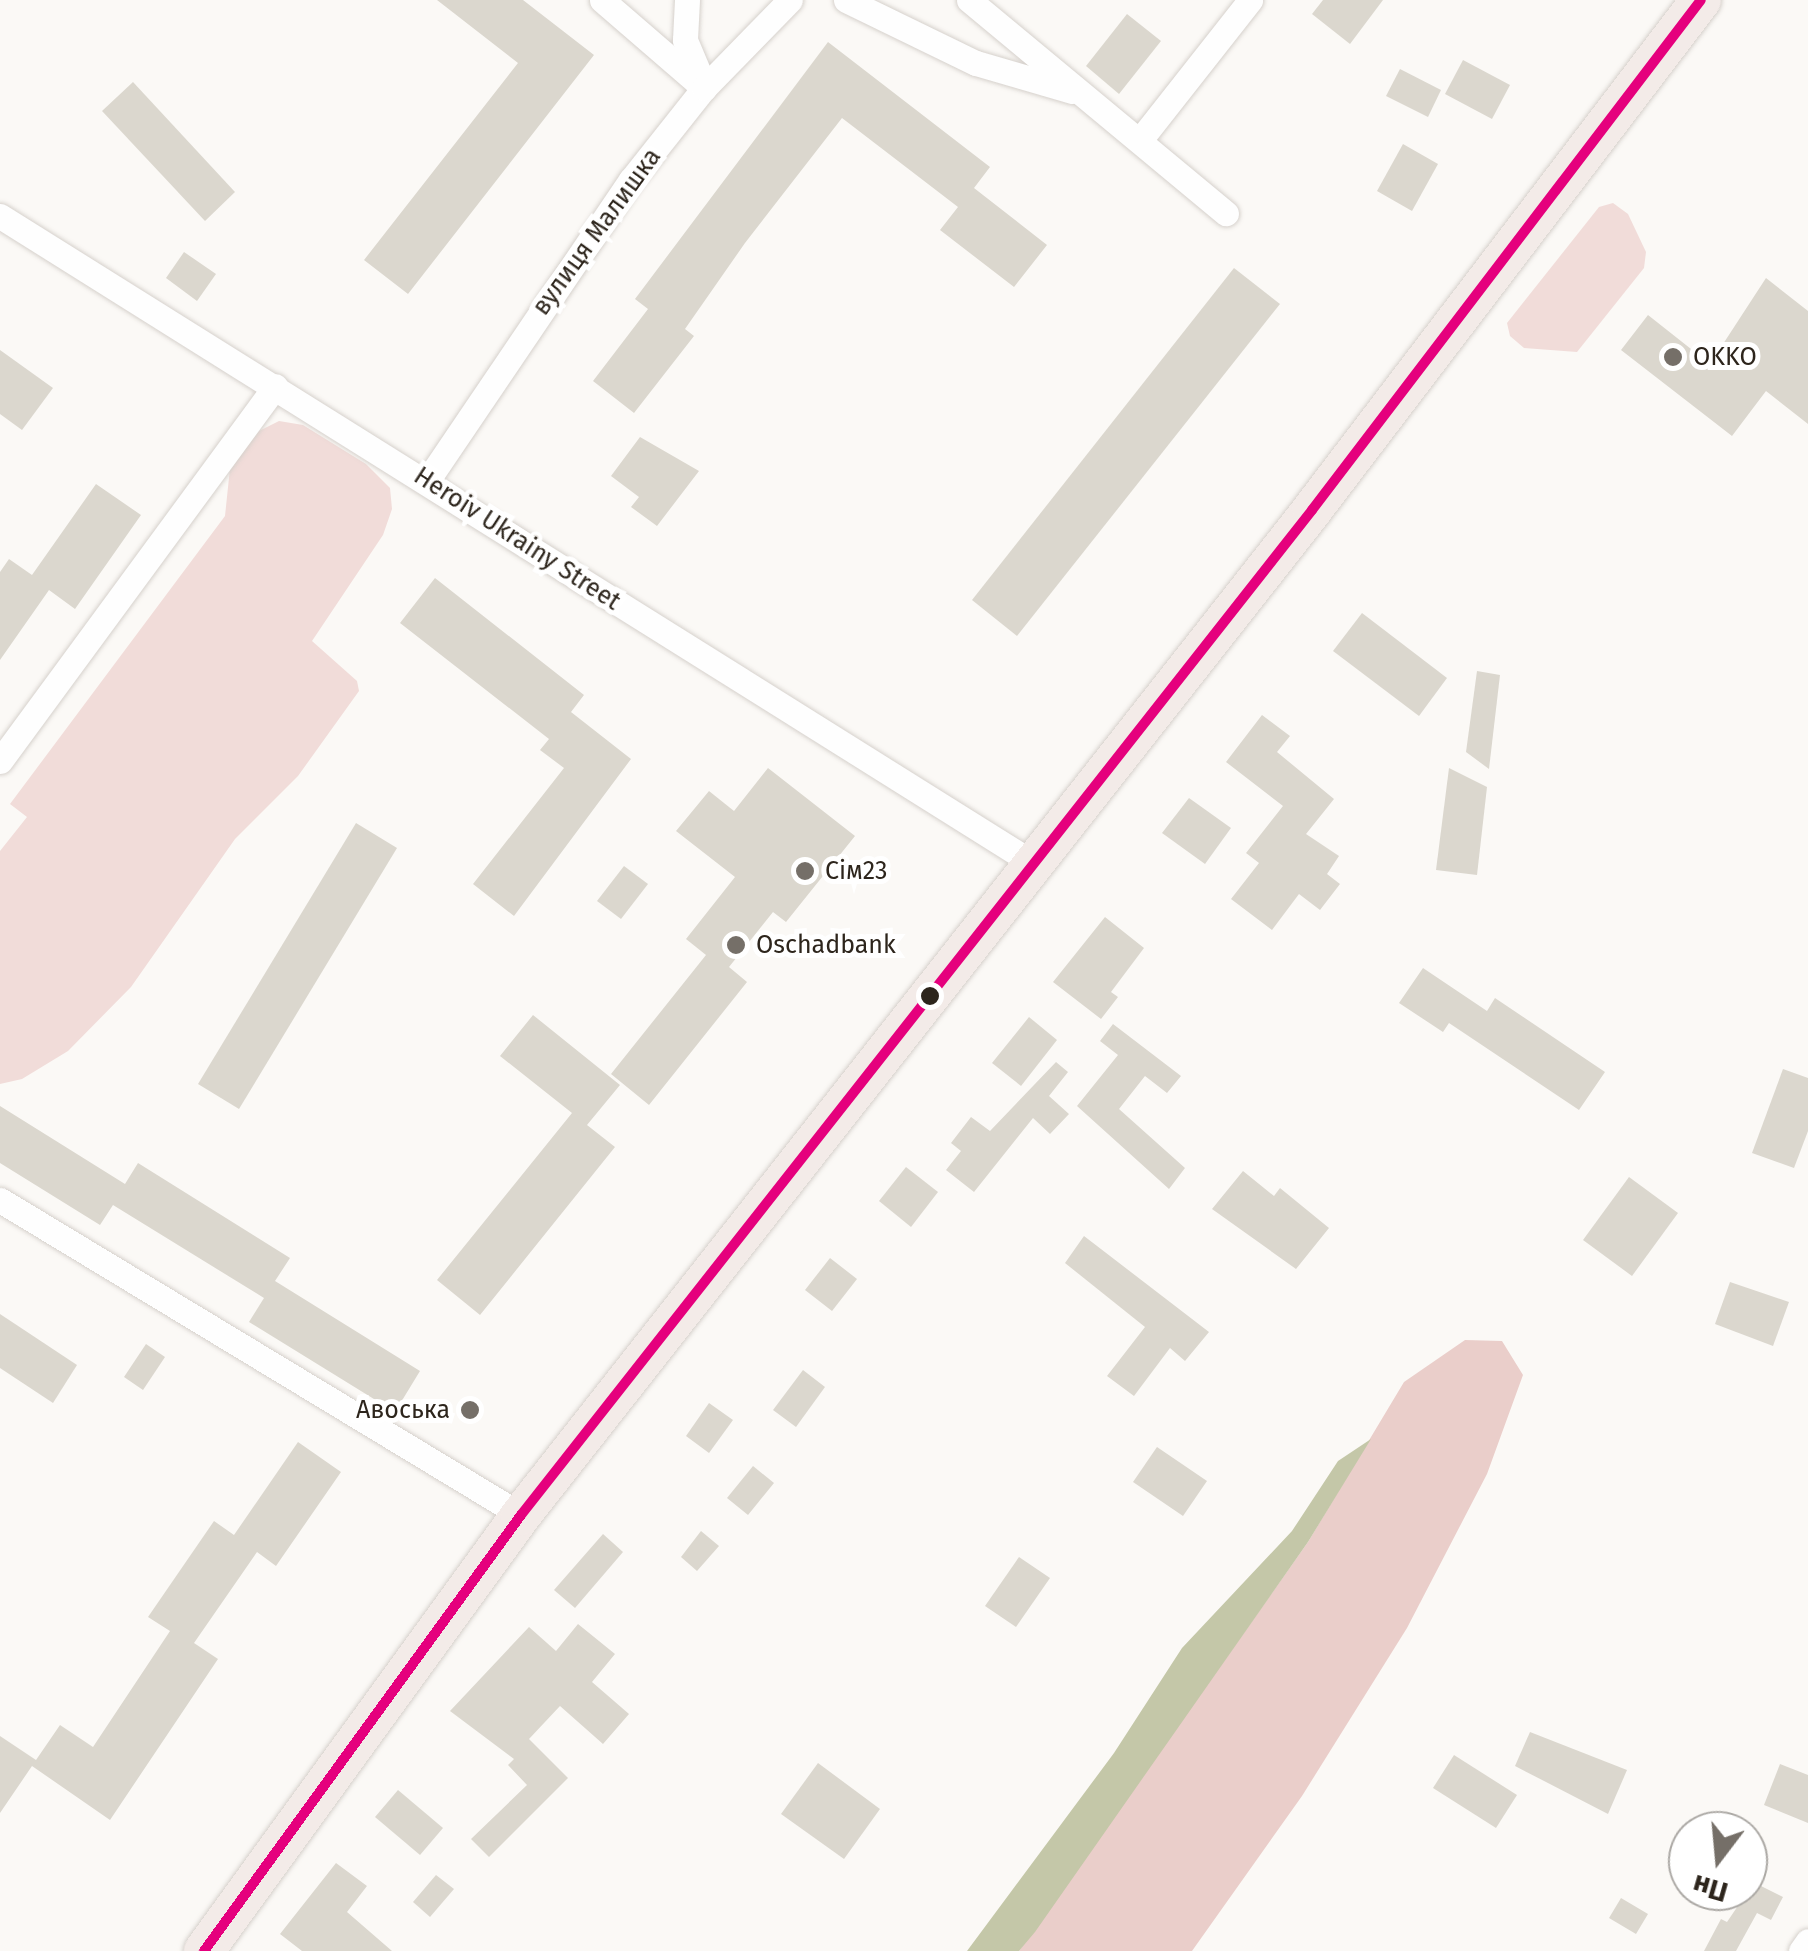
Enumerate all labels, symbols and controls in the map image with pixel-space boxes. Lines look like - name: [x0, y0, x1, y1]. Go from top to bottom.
- street label: вулиця Малишка: [526, 143, 668, 321]
- place label: OKKO: [1693, 342, 1757, 372]
- marker: OKKO: [1662, 346, 1684, 368]
- street label: Heroiv Ukrainy Street: [408, 461, 626, 617]
- place label: Сім23: [825, 856, 888, 886]
- marker: Сім23: [794, 860, 816, 882]
- place label: Oschadbank: [756, 930, 896, 960]
- marker: Oschadbank: [725, 934, 747, 956]
- unlabelled marker: [920, 986, 940, 1006]
- place label: Авоська: [356, 1395, 450, 1425]
- marker: Авоська: [459, 1399, 481, 1421]
- north arrow: [1668, 1811, 1768, 1911]
- text: Пн: [1689, 1868, 1732, 1909]

